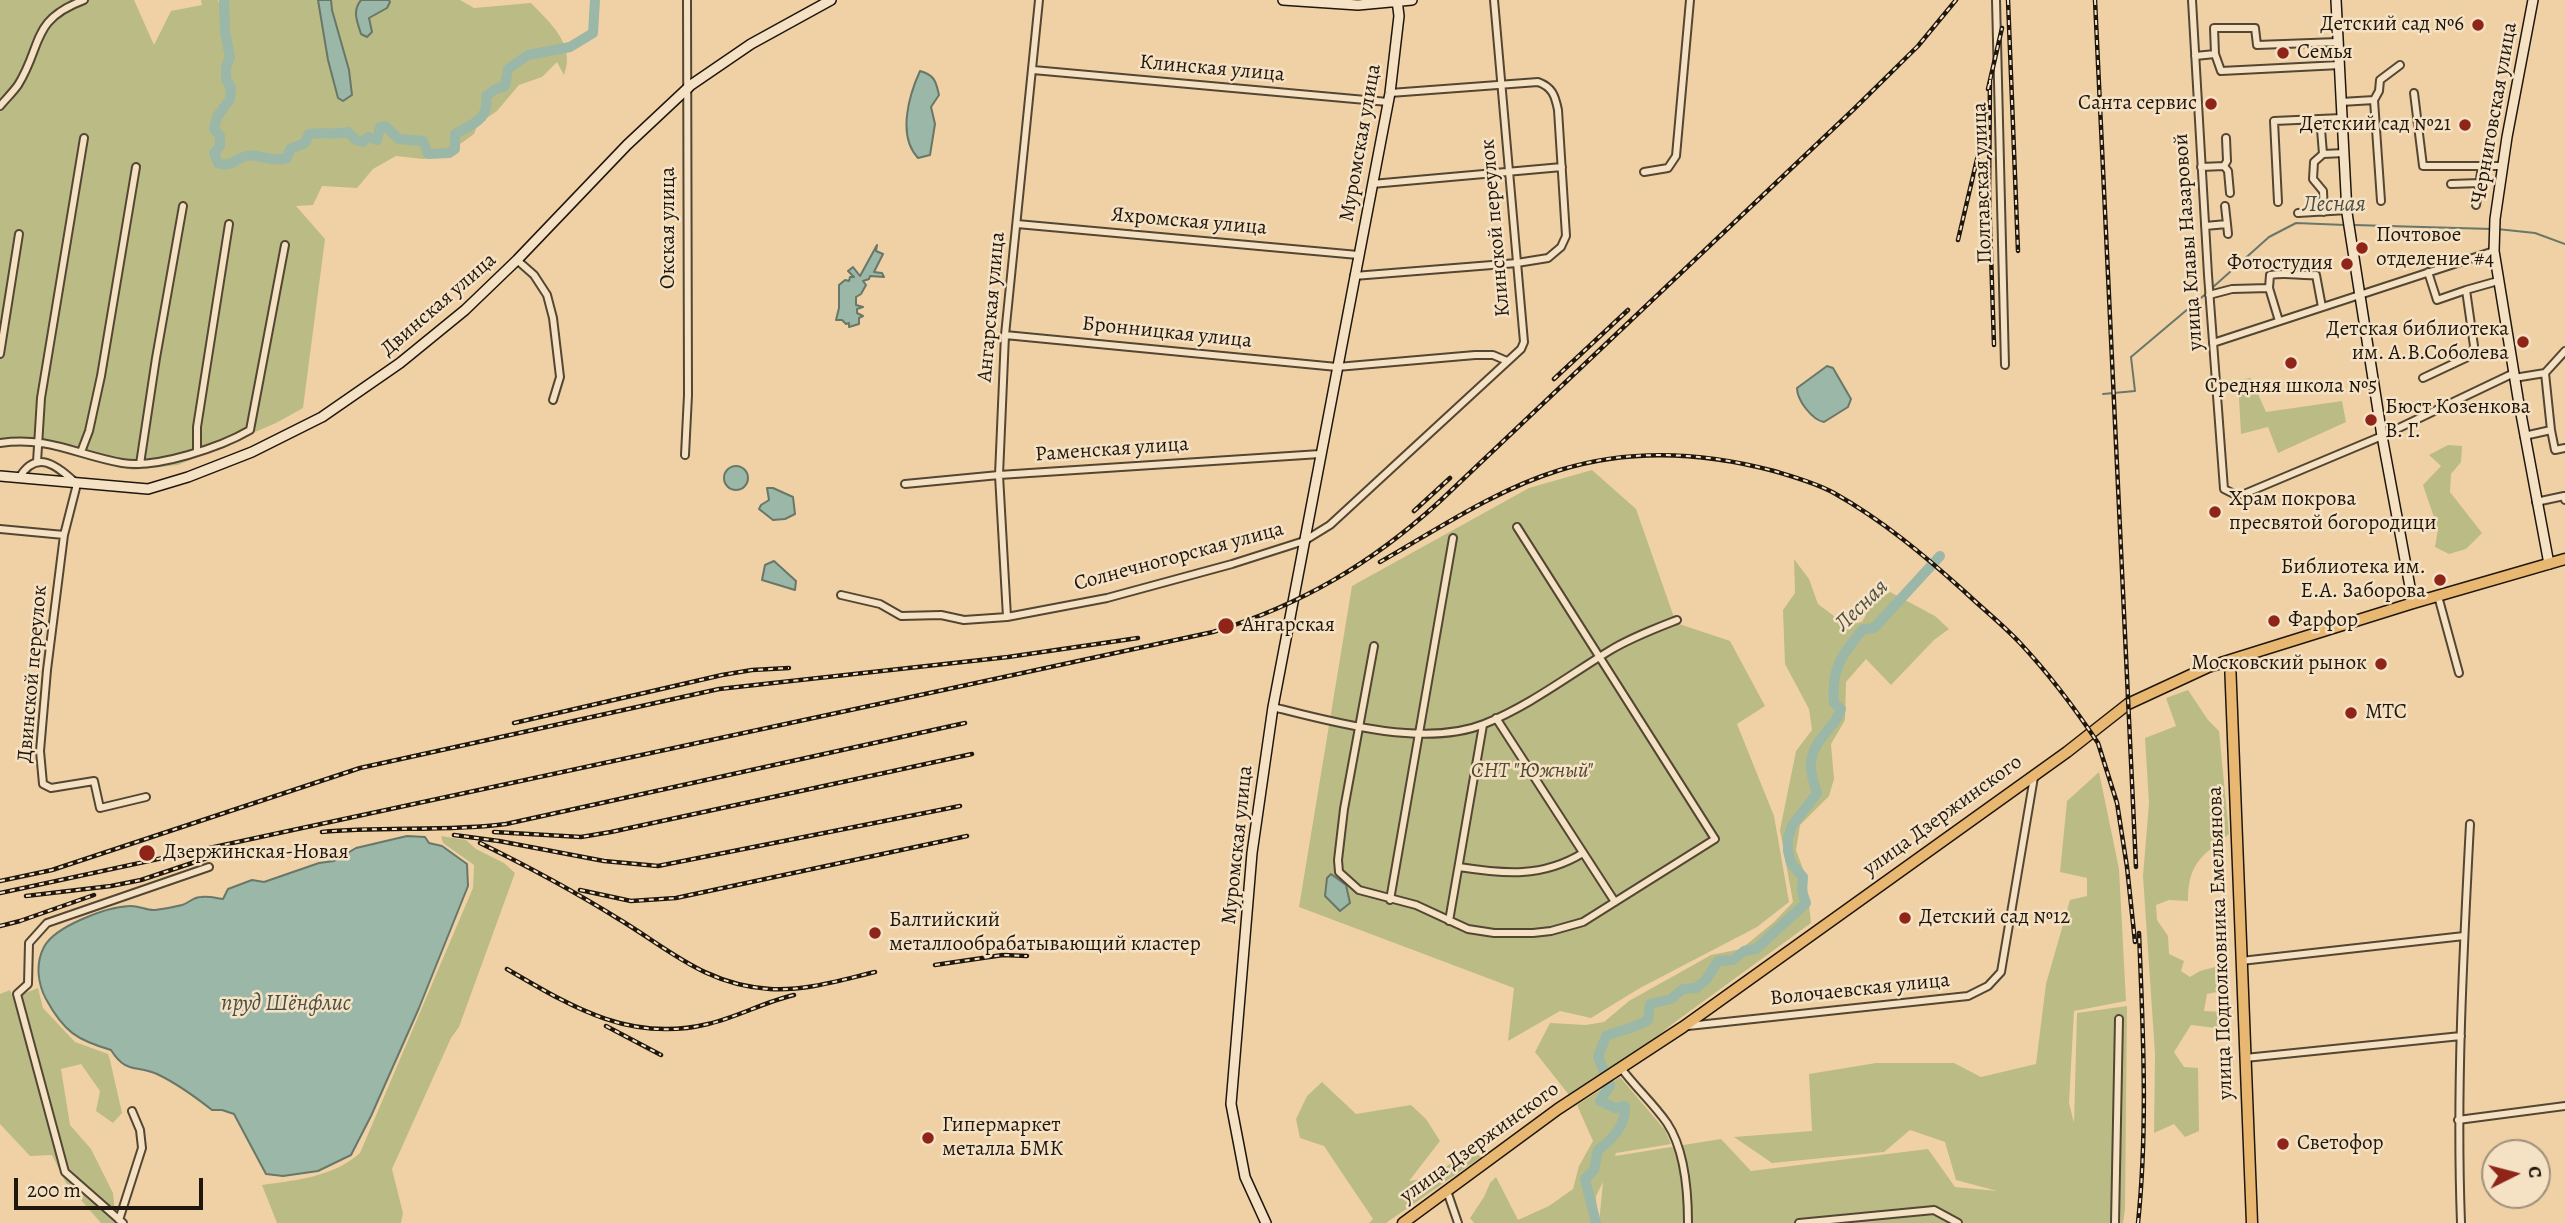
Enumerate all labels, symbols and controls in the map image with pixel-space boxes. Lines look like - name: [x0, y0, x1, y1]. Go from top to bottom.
- place label: Детский сад №6: [2320, 12, 2464, 38]
- marker: Детский сад №6: [2470, 17, 2486, 33]
- street label: Черниговская улица: [2467, 20, 2523, 206]
- place label: Семья: [2297, 40, 2353, 66]
- marker: Семья: [2275, 45, 2291, 61]
- street label: Клинская улица: [1138, 50, 1286, 88]
- street label: Муромская улица: [1335, 62, 1387, 224]
- place label: Санта сервис: [2078, 91, 2197, 117]
- marker: Санта сервис: [2203, 96, 2219, 112]
- street label: Полтавская улица: [1968, 102, 1998, 264]
- place label: Детский сад №21: [2300, 112, 2451, 138]
- marker: Детский сад №21: [2457, 117, 2473, 133]
- street label: улица Клавы Назаровой: [2169, 132, 2209, 352]
- street label: Клинской переулок: [1476, 138, 1516, 318]
- street label: Окская улица: [656, 167, 682, 289]
- water label: Лесная: [2302, 191, 2366, 219]
- street label: Яхромская улица: [1110, 203, 1268, 241]
- place label: Почтовое отделение #4: [2376, 223, 2494, 273]
- street label: Ангарская улица: [973, 231, 1011, 383]
- marker: Почтовое отделение #4: [2354, 240, 2370, 256]
- street label: Двинская улица: [376, 248, 502, 362]
- place label: Фотостудия: [2227, 251, 2333, 277]
- marker: Фотостудия: [2339, 256, 2355, 272]
- street label: Бронницкая улица: [1081, 312, 1253, 354]
- place label: Детская библиотека им. А.В.Соболева: [2326, 317, 2509, 367]
- marker: Детская библиотека им. А.В.Соболева: [2515, 334, 2531, 350]
- marker: Средняя школа №5: [2283, 355, 2299, 371]
- place label: Средняя школа №5: [2205, 374, 2377, 400]
- place label: Бюст Козенкова В. Г.: [2385, 395, 2530, 445]
- marker: Бюст Козенкова В. Г.: [2363, 412, 2379, 428]
- street label: Раменская улица: [1034, 432, 1190, 468]
- place label: Храм покрова пресвятой богородици: [2229, 487, 2436, 537]
- marker: Храм покрова пресвятой богородици: [2207, 504, 2223, 520]
- street label: Солнечногорская улица: [1071, 517, 1287, 597]
- place label: Библиотека им. Е.А. Заборова: [2281, 555, 2426, 605]
- marker: Библиотека им. Е.А. Заборова: [2432, 572, 2448, 588]
- water label: Лесная: [1829, 574, 1895, 638]
- street label: Двинской переулок: [13, 584, 53, 764]
- place label: Фарфор: [2288, 608, 2358, 634]
- place label: Ангарская: [1242, 613, 1335, 639]
- marker: Фарфор: [2266, 613, 2282, 629]
- marker: Ангарская: [1216, 616, 1236, 636]
- place label: Московский рынок: [2191, 651, 2367, 677]
- marker: Московский рынок: [2373, 656, 2389, 672]
- place label: МТС: [2365, 700, 2407, 726]
- marker: МТС: [2343, 705, 2359, 721]
- street label: улица Дзержинского: [1859, 750, 2027, 882]
- park label: СНТ "Южный": [1471, 759, 1593, 785]
- street label: Муромская улица: [1217, 764, 1259, 926]
- street label: улица Подполковника Емельянова: [2203, 786, 2239, 1100]
- place label: Дзержинская-Новая: [163, 840, 349, 866]
- marker: Дзержинская-Новая: [137, 843, 157, 863]
- place label: Детский сад №12: [1919, 905, 2070, 931]
- place label: Балтийский металлообрабатывающий кластер: [889, 908, 1201, 958]
- marker: Детский сад №12: [1897, 910, 1913, 926]
- marker: Балтийский металлообрабатывающий кластер: [867, 925, 883, 941]
- street label: Волочаевская улица: [1769, 968, 1951, 1012]
- water label: пруд Шёнфлис: [221, 990, 351, 1018]
- street label: улица Дзержинского: [1396, 1077, 1564, 1209]
- place label: Гипермаркет металла БМК: [942, 1113, 1063, 1163]
- marker: Гипермаркет металла БМК: [920, 1130, 936, 1146]
- place label: Светофор: [2297, 1131, 2384, 1157]
- marker: Светофор: [2275, 1136, 2291, 1152]
- north arrow: [2481, 1139, 2551, 1209]
- scale bar: [18, 1164, 206, 1208]
- text: С: [2521, 1165, 2548, 1179]
- text: 200 m: [27, 1176, 81, 1204]

